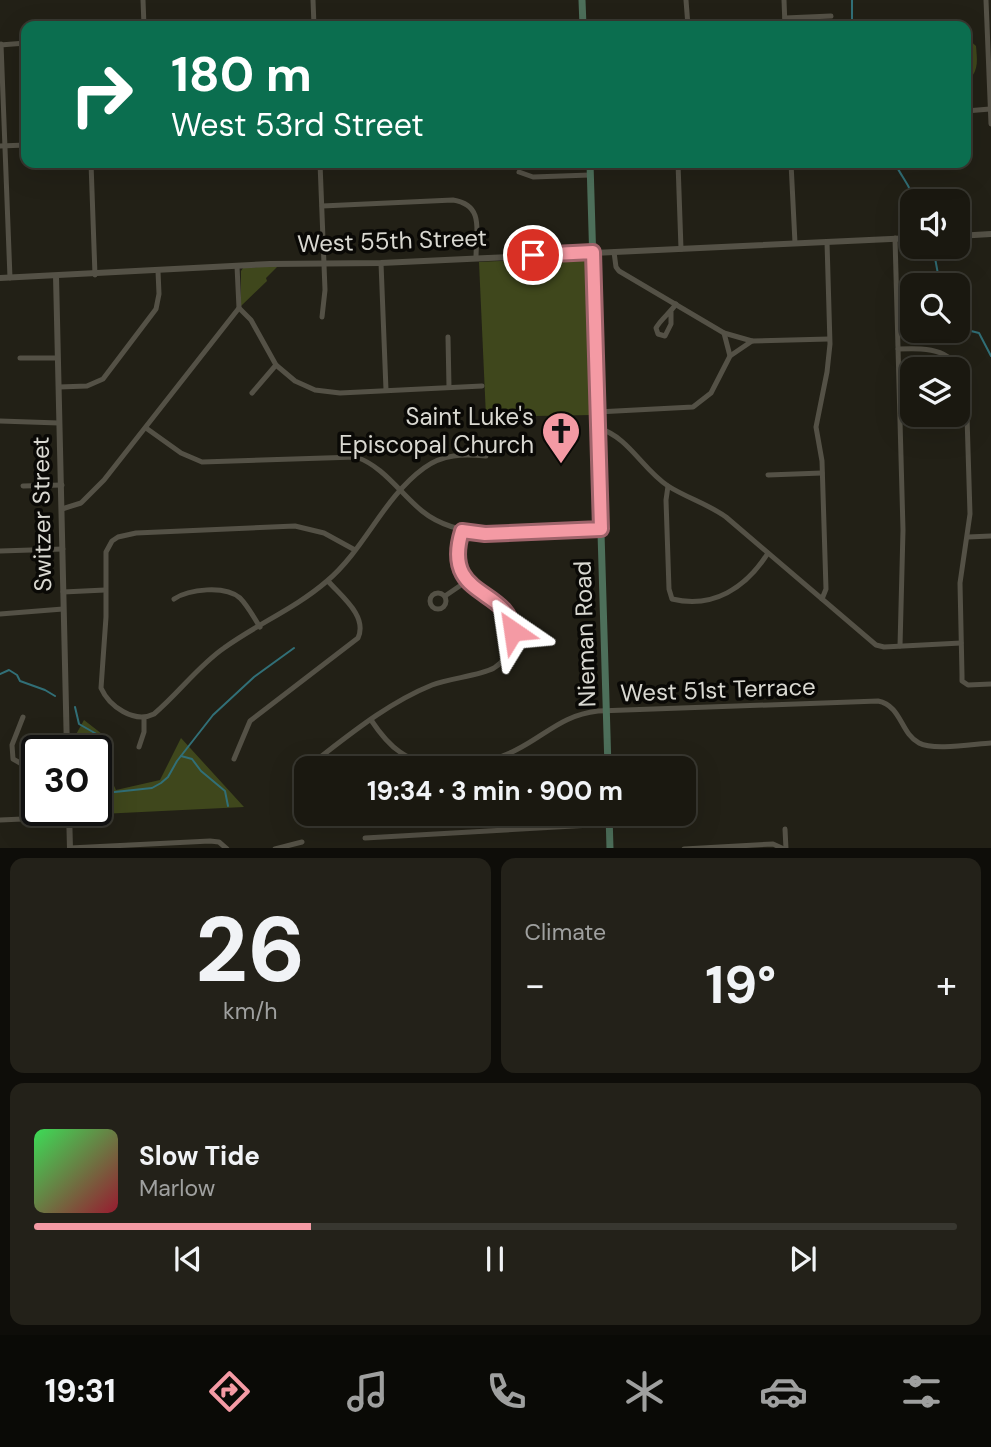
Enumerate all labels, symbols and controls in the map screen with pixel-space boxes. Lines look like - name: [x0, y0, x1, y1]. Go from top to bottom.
- text: 180 m: [171, 42, 312, 106]
- icon: right: [56, 49, 147, 140]
- text: West 53rd Street: [171, 104, 424, 146]
- map controls: [900, 189, 970, 427]
- button: sound: [900, 189, 970, 259]
- street label: West 55th Street: [297, 222, 487, 259]
- pin: [503, 225, 563, 285]
- icon: arrive: [514, 236, 552, 274]
- button: search: [900, 273, 970, 343]
- button: layers: [900, 357, 970, 427]
- place label: Saint Luke's Episcopal Church: [339, 401, 534, 460]
- church icon: Saint Luke's Episcopal Church: [540, 410, 582, 465]
- street label: Switzer Street: [25, 436, 58, 592]
- street label: Nieman Road: [566, 560, 603, 708]
- position arrow: [476, 594, 550, 668]
- street label: West 51st Terrace: [620, 671, 816, 708]
- speed limit sign: 30: [21, 735, 112, 826]
- text: 19:34 · 3 min · 900 m: [367, 774, 623, 808]
- text: 26: [195, 891, 305, 1009]
- text: Climate: [525, 917, 606, 947]
- text: 19°: [705, 951, 776, 1019]
- text: −: [525, 960, 545, 1010]
- text: +: [936, 960, 957, 1010]
- text: km/h: [223, 996, 277, 1026]
- text: Slow Tide: [139, 1139, 260, 1173]
- text: Marlow: [139, 1173, 215, 1203]
- icon: previous: [169, 1240, 207, 1278]
- icon: pause: [476, 1240, 514, 1278]
- icon: next: [784, 1240, 822, 1278]
- icon: directions: [205, 1367, 254, 1416]
- icon: music: [343, 1367, 392, 1416]
- icon: phone: [482, 1367, 531, 1416]
- icon: climate: [620, 1367, 669, 1416]
- icon: car: [759, 1367, 808, 1416]
- icon: filters: [897, 1367, 946, 1416]
- text: 19:31: [45, 1370, 116, 1412]

